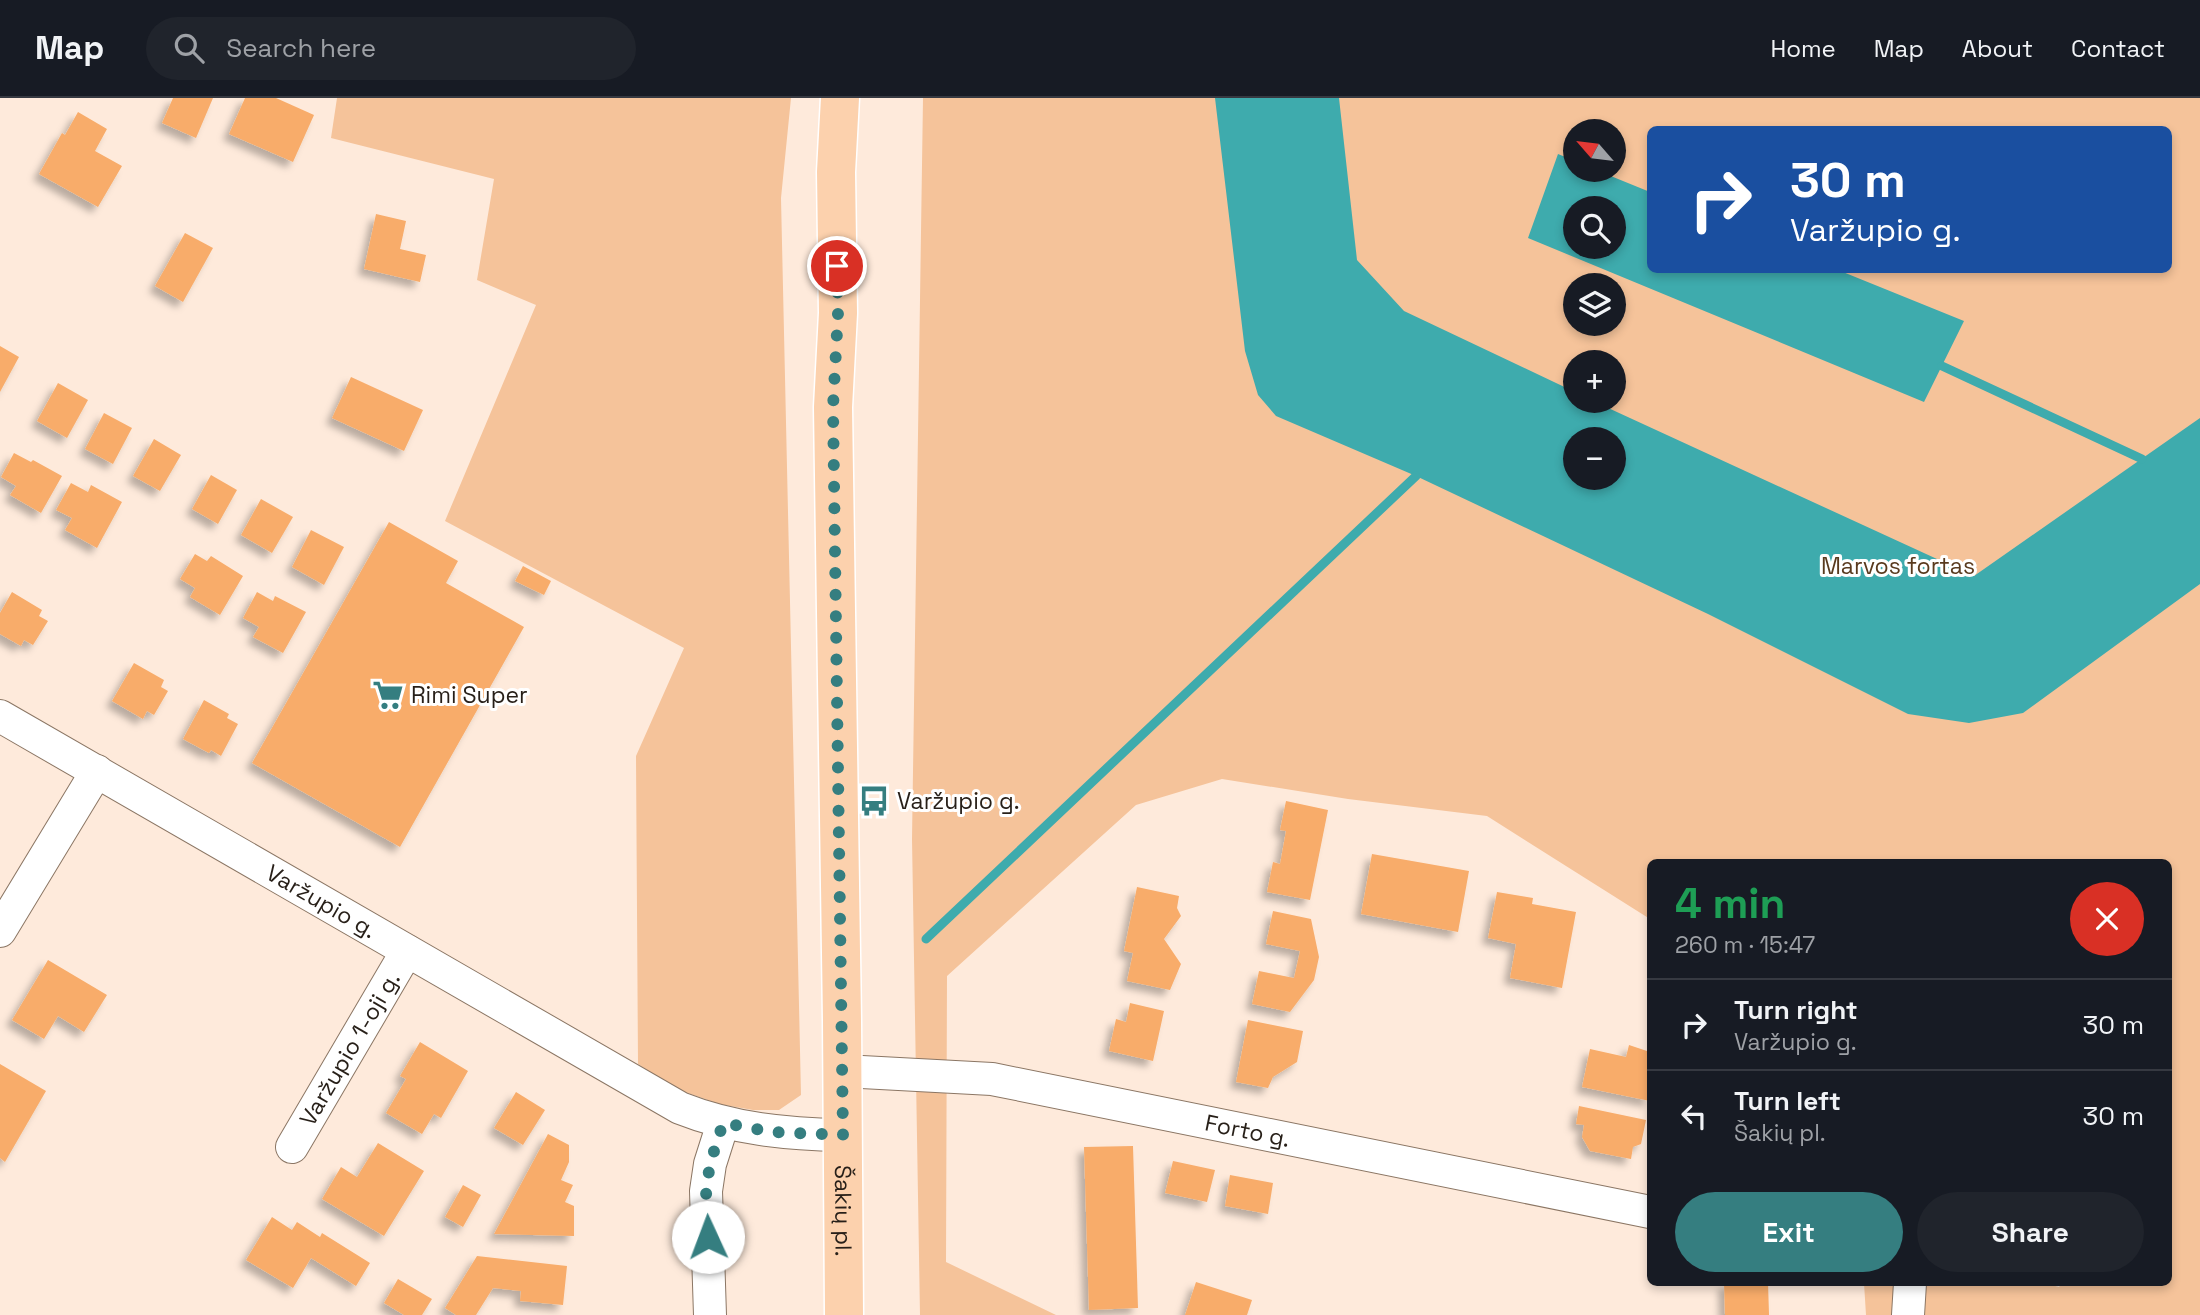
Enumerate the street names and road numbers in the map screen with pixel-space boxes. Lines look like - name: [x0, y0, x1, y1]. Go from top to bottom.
- street label: Varžupio g.: [261, 858, 382, 945]
- street label: Varžupio 1-oji g.: [293, 966, 407, 1131]
- street label: Forto g.: [1202, 1107, 1293, 1154]
- street label: Šakių pl.: [828, 1165, 859, 1257]

